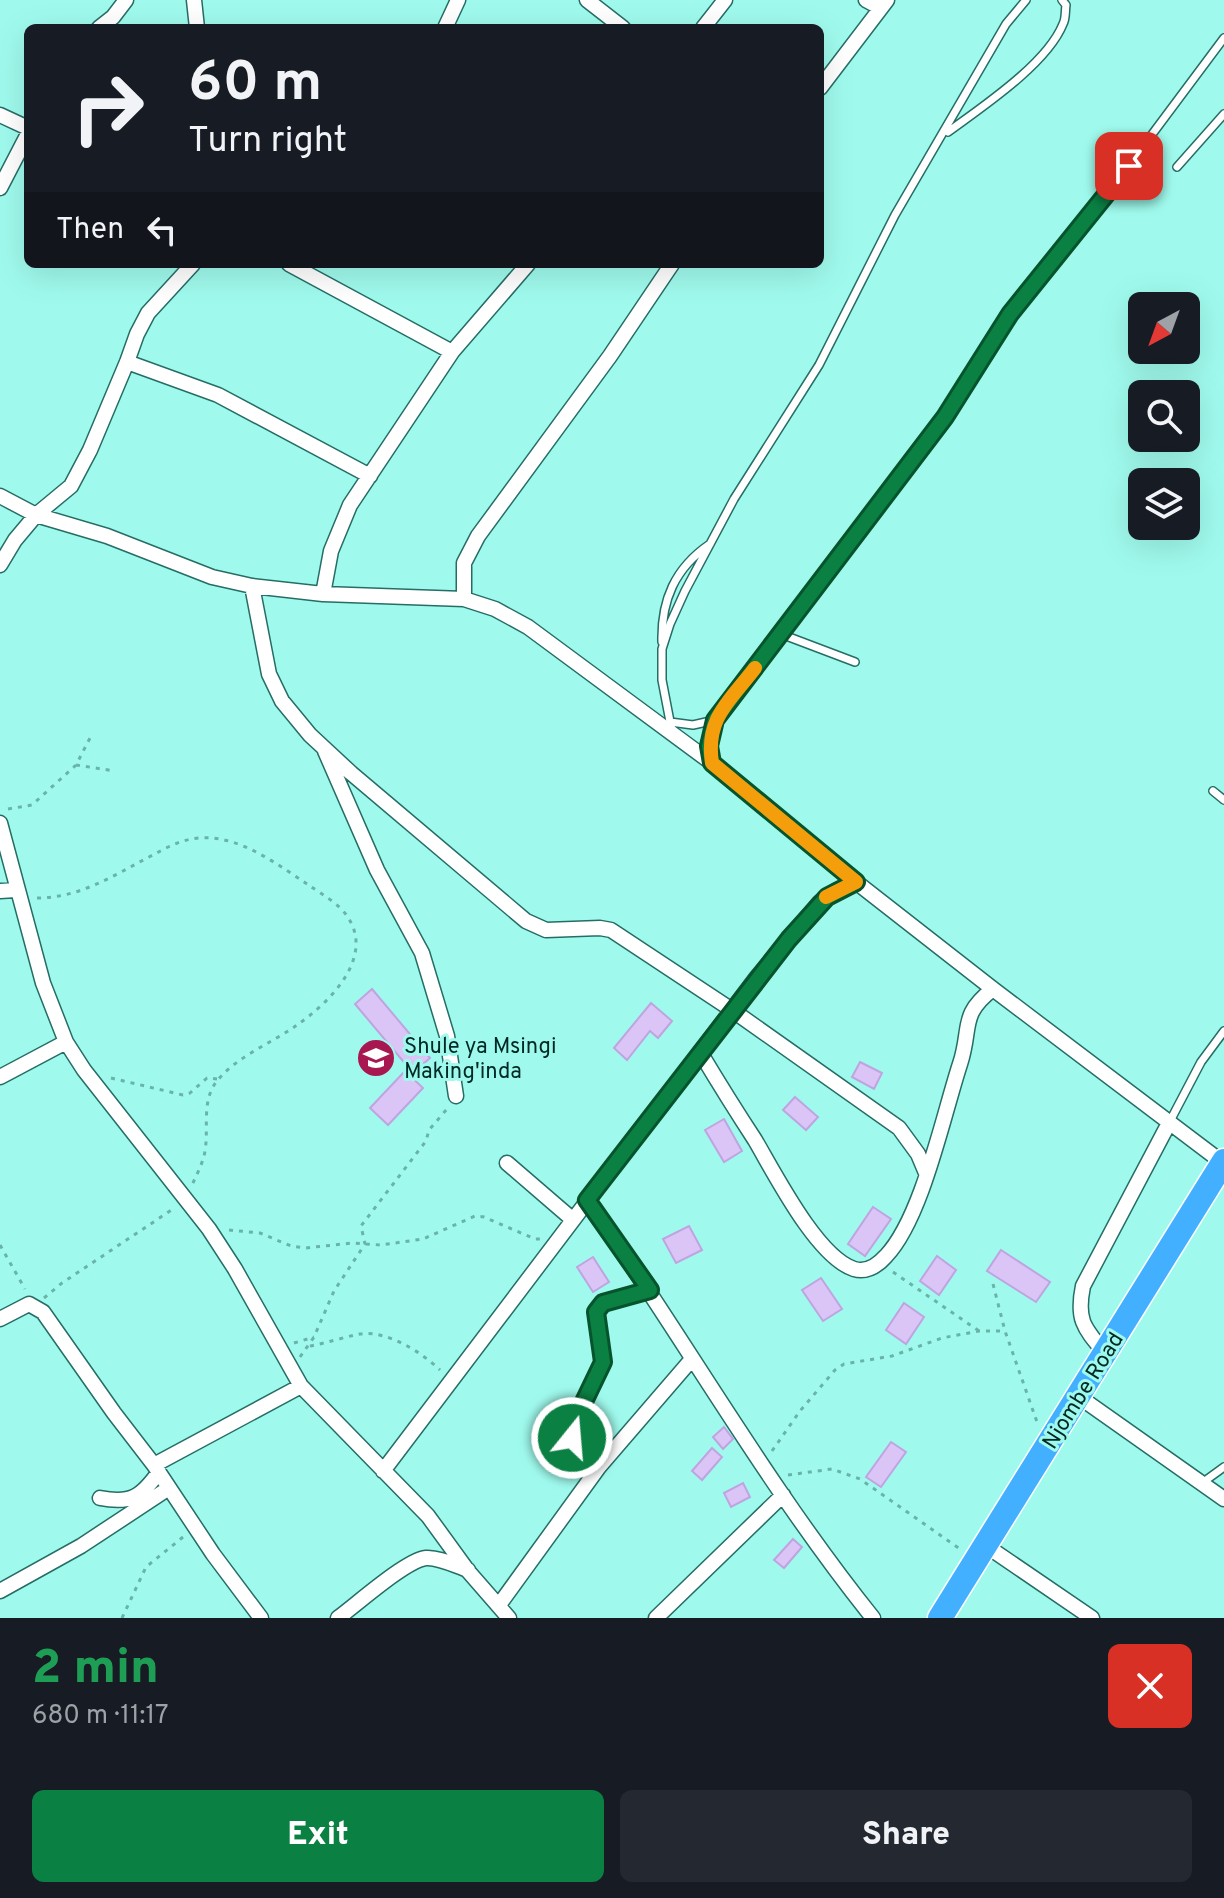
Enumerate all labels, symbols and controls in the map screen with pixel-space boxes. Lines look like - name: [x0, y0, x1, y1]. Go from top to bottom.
- text: 60 m: [188, 50, 322, 120]
- icon: right: [56, 56, 160, 160]
- text: Turn right: [188, 119, 347, 165]
- pin: [1095, 132, 1163, 200]
- icon: arrive: [1107, 144, 1151, 188]
- icon: left: [140, 208, 184, 252]
- text: Then: [56, 212, 124, 249]
- north arrow: [1128, 292, 1200, 364]
- map controls: [1128, 292, 1200, 540]
- button: search: [1128, 380, 1200, 452]
- button: layers: [1128, 468, 1200, 540]
- place label: Shule ya Msingi Making'inda: [404, 1034, 557, 1086]
- school or university icon: Shule ya Msingi Making'inda: [355, 1037, 397, 1079]
- street label: Njombe Road: [1038, 1328, 1131, 1455]
- position arrow: [530, 1396, 614, 1480]
- text: 2 min: [32, 1640, 159, 1700]
- button: close: [1108, 1644, 1192, 1728]
- text: 680 m · 11:17: [32, 1700, 169, 1733]
- button: Exit: [32, 1790, 604, 1882]
- button: Share: [620, 1790, 1192, 1882]

